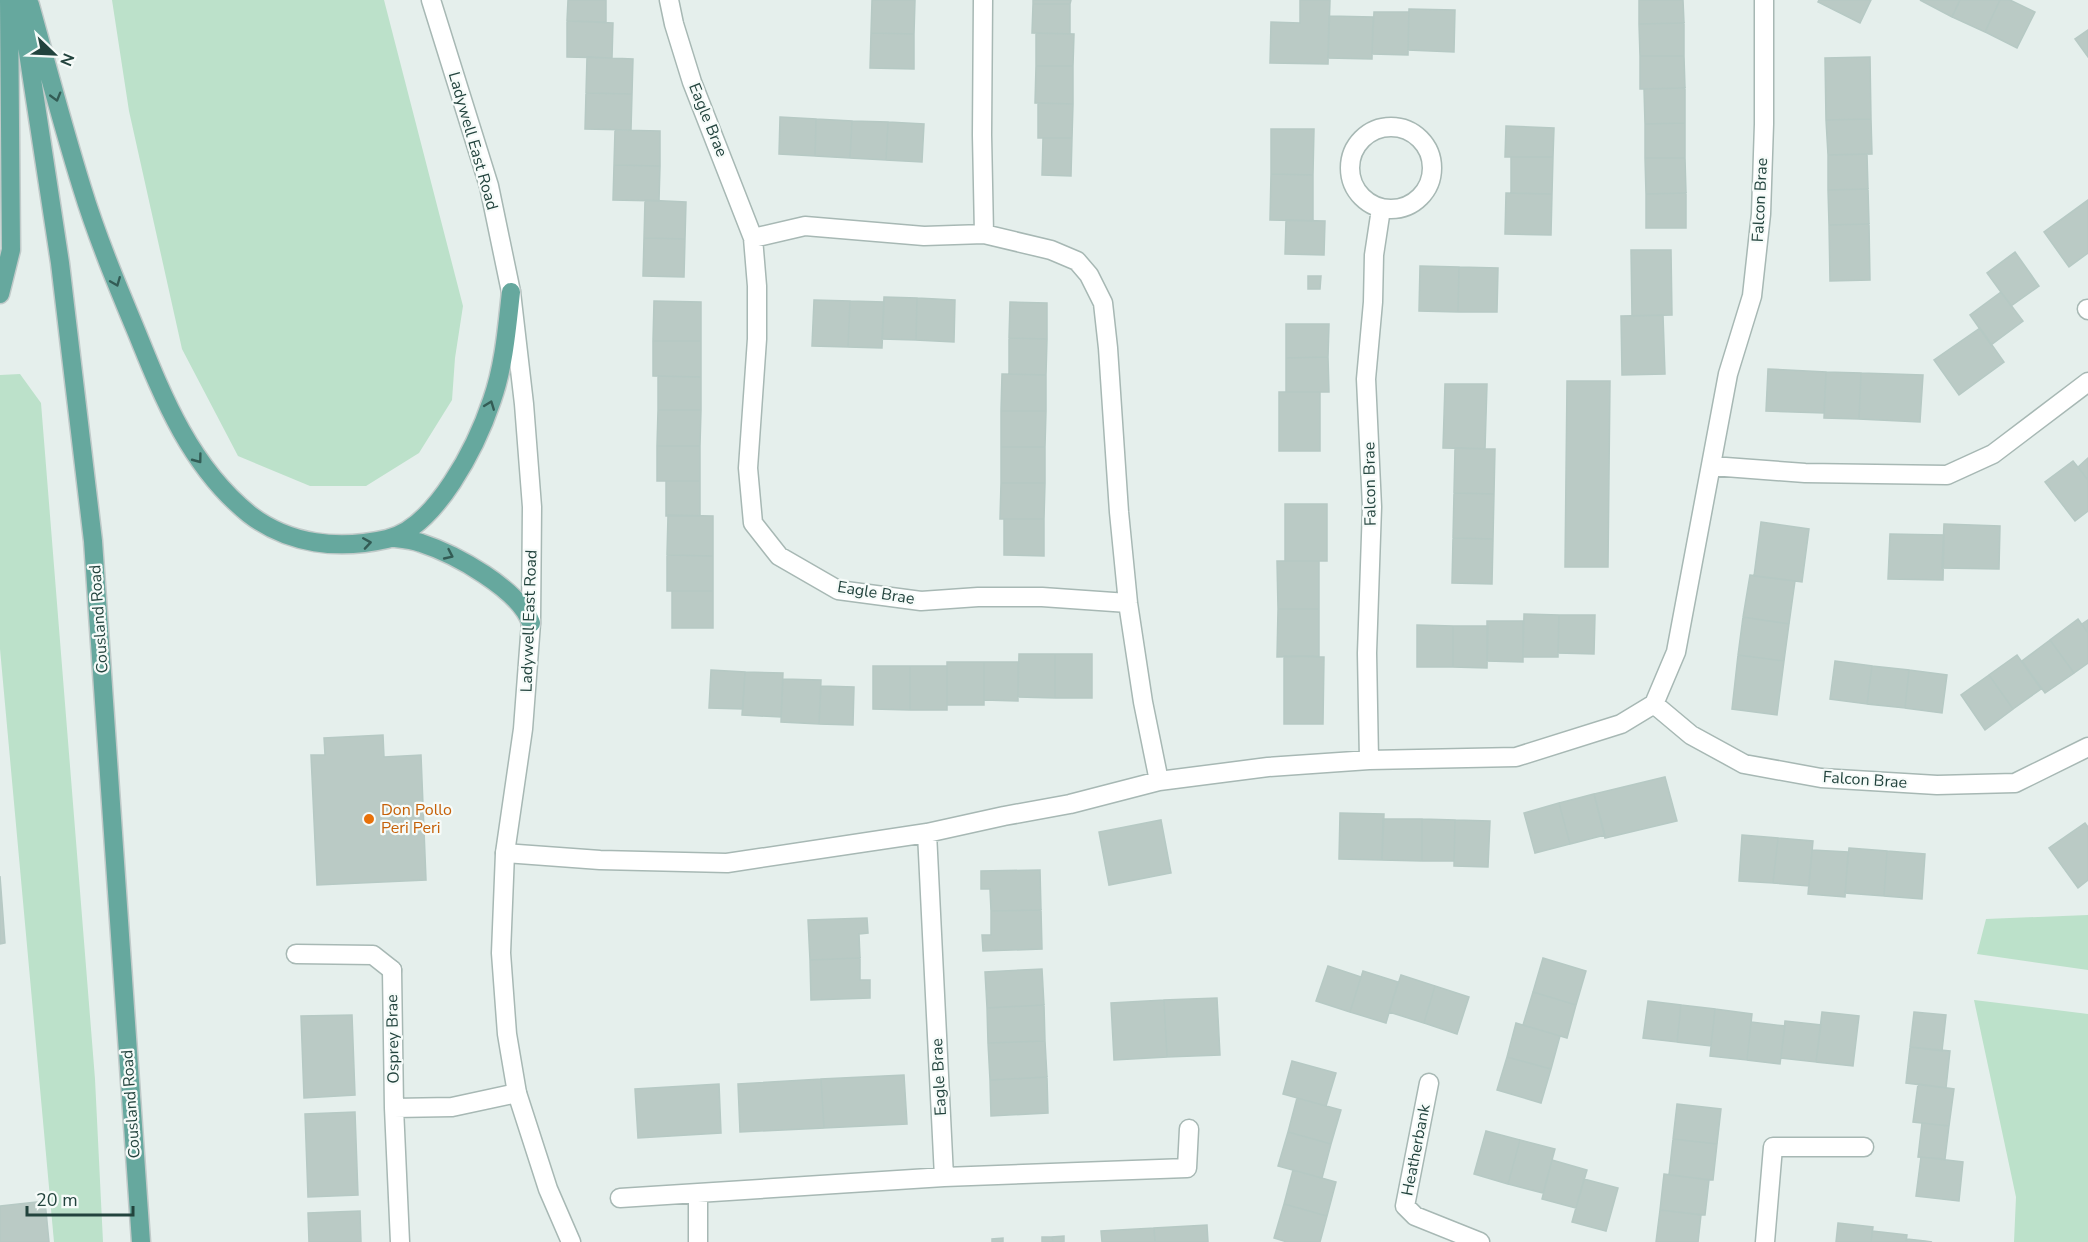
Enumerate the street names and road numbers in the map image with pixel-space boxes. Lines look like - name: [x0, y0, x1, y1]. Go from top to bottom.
- street label: Ladywell East Road: [443, 69, 503, 213]
- street label: Eagle Brae: [683, 80, 733, 160]
- street label: Falcon Brae: [1747, 157, 1773, 243]
- street label: Falcon Brae: [1358, 442, 1382, 526]
- street label: Ladywell East Road: [516, 549, 542, 693]
- street label: Cousland Road: [84, 564, 114, 674]
- street label: Eagle Brae: [836, 576, 916, 610]
- street label: Falcon Brae: [1822, 766, 1908, 794]
- street label: Osprey Brae: [381, 994, 405, 1084]
- street label: Eagle Brae: [926, 1038, 952, 1116]
- street label: Cousland Road: [116, 1049, 146, 1159]
- street label: Heatherbank: [1396, 1101, 1436, 1198]

